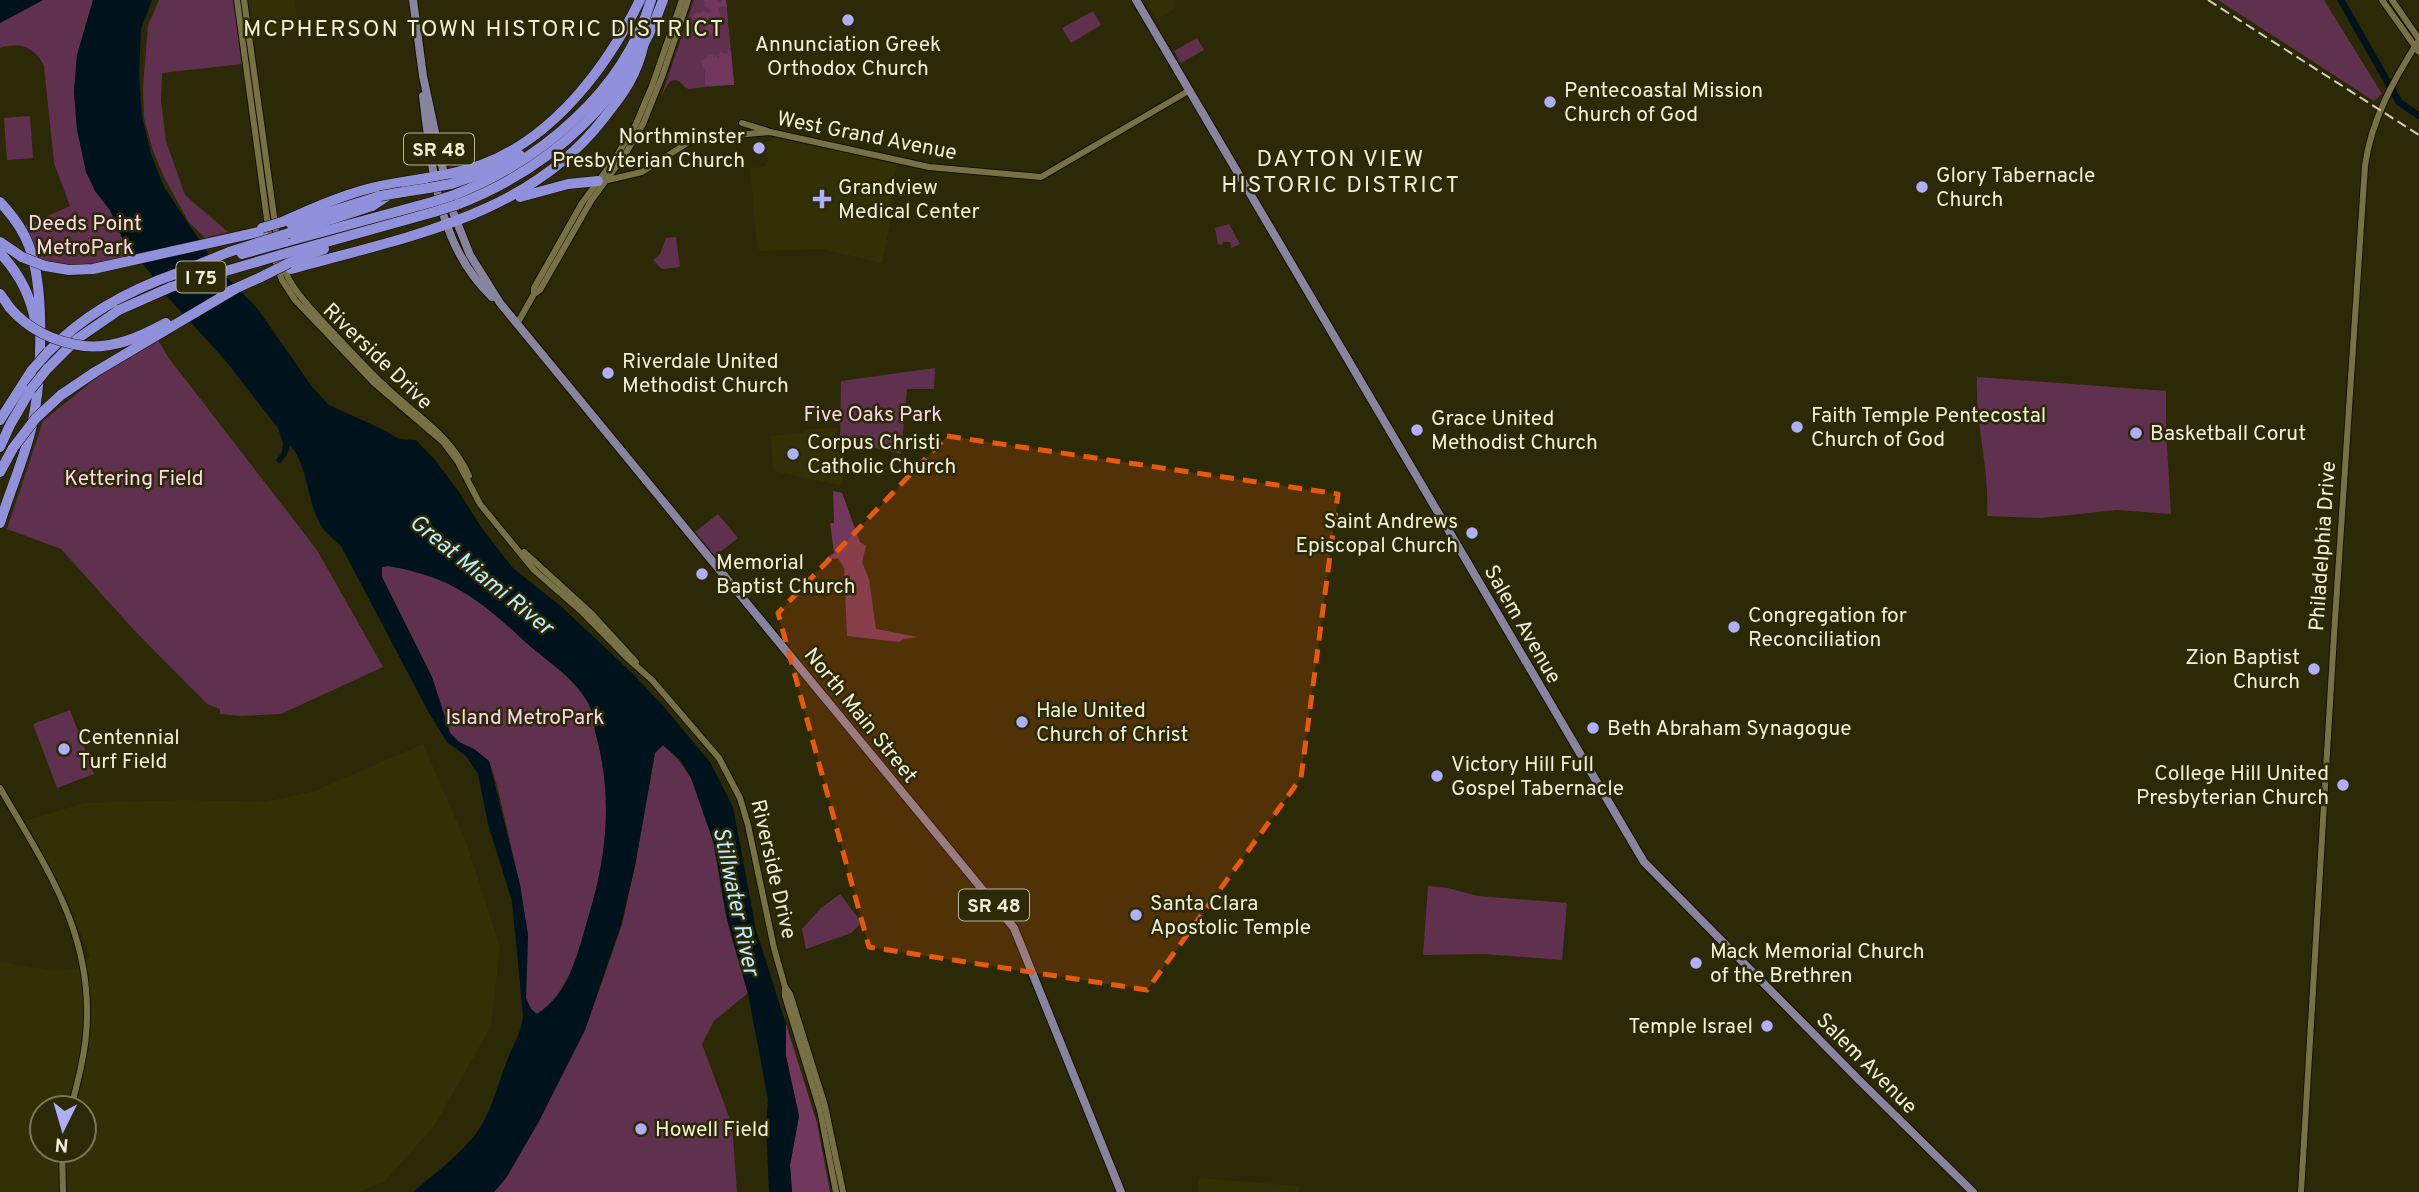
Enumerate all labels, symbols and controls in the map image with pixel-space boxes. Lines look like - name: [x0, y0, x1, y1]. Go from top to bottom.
- marker: Annunciation Greek Orthodox Church: [840, 12, 856, 28]
- district label: MCPHERSON TOWN HISTORIC DISTRICT: [243, 16, 725, 45]
- place label: Annunciation Greek Orthodox Church: [755, 32, 941, 83]
- place label: Pentecoastal Mission Church of God: [1564, 78, 1763, 129]
- marker: Pentecoastal Mission Church of God: [1542, 94, 1558, 110]
- street label: West Grand Avenue: [775, 106, 959, 167]
- place label: Northminster Presbyterian Church: [552, 124, 745, 175]
- road number: SR 48: [404, 134, 474, 164]
- marker: Northminster Presbyterian Church: [751, 140, 767, 156]
- district label: DAYTON VIEW HISTORIC DISTRICT: [1221, 146, 1461, 201]
- place label: Glory Tabernacle Church: [1936, 163, 2095, 214]
- place label: Grandview Medical Center: [838, 175, 980, 226]
- marker: Glory Tabernacle Church: [1914, 179, 1930, 195]
- marker: Grandview Medical Center: [812, 189, 832, 209]
- park label: Deeds Point MetroPark: [28, 211, 142, 262]
- road number: I 75: [176, 262, 226, 292]
- street label: Riverside Drive: [316, 298, 438, 416]
- place label: Riverdale United Methodist Church: [622, 349, 789, 400]
- marker: Riverdale United Methodist Church: [600, 365, 616, 381]
- park label: Five Oaks Park: [804, 402, 942, 429]
- place label: Faith Temple Pentecostal Church of God: [1811, 403, 2046, 454]
- place label: Grace United Methodist Church: [1431, 406, 1598, 457]
- marker: Faith Temple Pentecostal Church of God: [1789, 419, 1805, 435]
- place label: Basketball Corut: [2150, 421, 2306, 448]
- marker: Grace United Methodist Church: [1409, 422, 1425, 438]
- marker: Basketball Corut: [2128, 425, 2144, 441]
- place label: Corpus Christi Catholic Church: [807, 430, 956, 481]
- marker: Corpus Christi Catholic Church: [785, 446, 801, 462]
- street label: Philadelphia Drive: [2304, 460, 2343, 632]
- park label: Kettering Field: [64, 466, 204, 493]
- water label: Great Miami River: [402, 509, 560, 644]
- place label: Saint Andrews Episcopal Church: [1295, 509, 1458, 560]
- marker: Saint Andrews Episcopal Church: [1464, 525, 1480, 541]
- place label: Memorial Baptist Church: [716, 550, 856, 601]
- street label: Salem Avenue: [1477, 561, 1567, 689]
- marker: Memorial Baptist Church: [694, 566, 710, 582]
- place label: Congregation for Reconciliation: [1748, 603, 1907, 654]
- marker: Congregation for Reconciliation: [1726, 619, 1742, 635]
- street label: North Main Street: [797, 643, 923, 789]
- place label: Zion Baptist Church: [2185, 645, 2300, 696]
- marker: Zion Baptist Church: [2306, 661, 2322, 677]
- place label: Hale United Church of Christ: [1036, 698, 1188, 749]
- park label: Island MetroPark: [446, 705, 604, 732]
- marker: Hale United Church of Christ: [1014, 714, 1030, 730]
- place label: Beth Abraham Synagogue: [1607, 716, 1852, 743]
- marker: Beth Abraham Synagogue: [1585, 720, 1601, 736]
- place label: Centennial Turf Field: [78, 725, 180, 776]
- marker: Centennial Turf Field: [56, 741, 72, 757]
- place label: Victory Hill Full Gospel Tabernacle: [1451, 752, 1624, 803]
- place label: College Hill United Presbyterian Church: [2136, 761, 2329, 812]
- marker: Victory Hill Full Gospel Tabernacle: [1429, 768, 1445, 784]
- marker: College Hill United Presbyterian Church: [2335, 777, 2351, 793]
- street label: Riverside Drive: [743, 797, 802, 942]
- water label: Stillwater River: [705, 825, 765, 981]
- road number: SR 48: [959, 890, 1029, 920]
- place label: Santa Clara Apostolic Temple: [1150, 891, 1311, 942]
- marker: Santa Clara Apostolic Temple: [1128, 907, 1144, 923]
- place label: Mack Memorial Church of the Brethren: [1710, 939, 1925, 990]
- marker: Mack Memorial Church of the Brethren: [1688, 955, 1704, 971]
- street label: Salem Avenue: [1809, 1008, 1922, 1121]
- place label: Temple Israel: [1628, 1014, 1753, 1041]
- marker: Temple Israel: [1759, 1018, 1775, 1034]
- north arrow: [28, 1094, 98, 1164]
- place label: Howell Field: [655, 1117, 769, 1144]
- marker: Howell Field: [633, 1121, 649, 1137]
- text: N: [54, 1131, 70, 1156]

